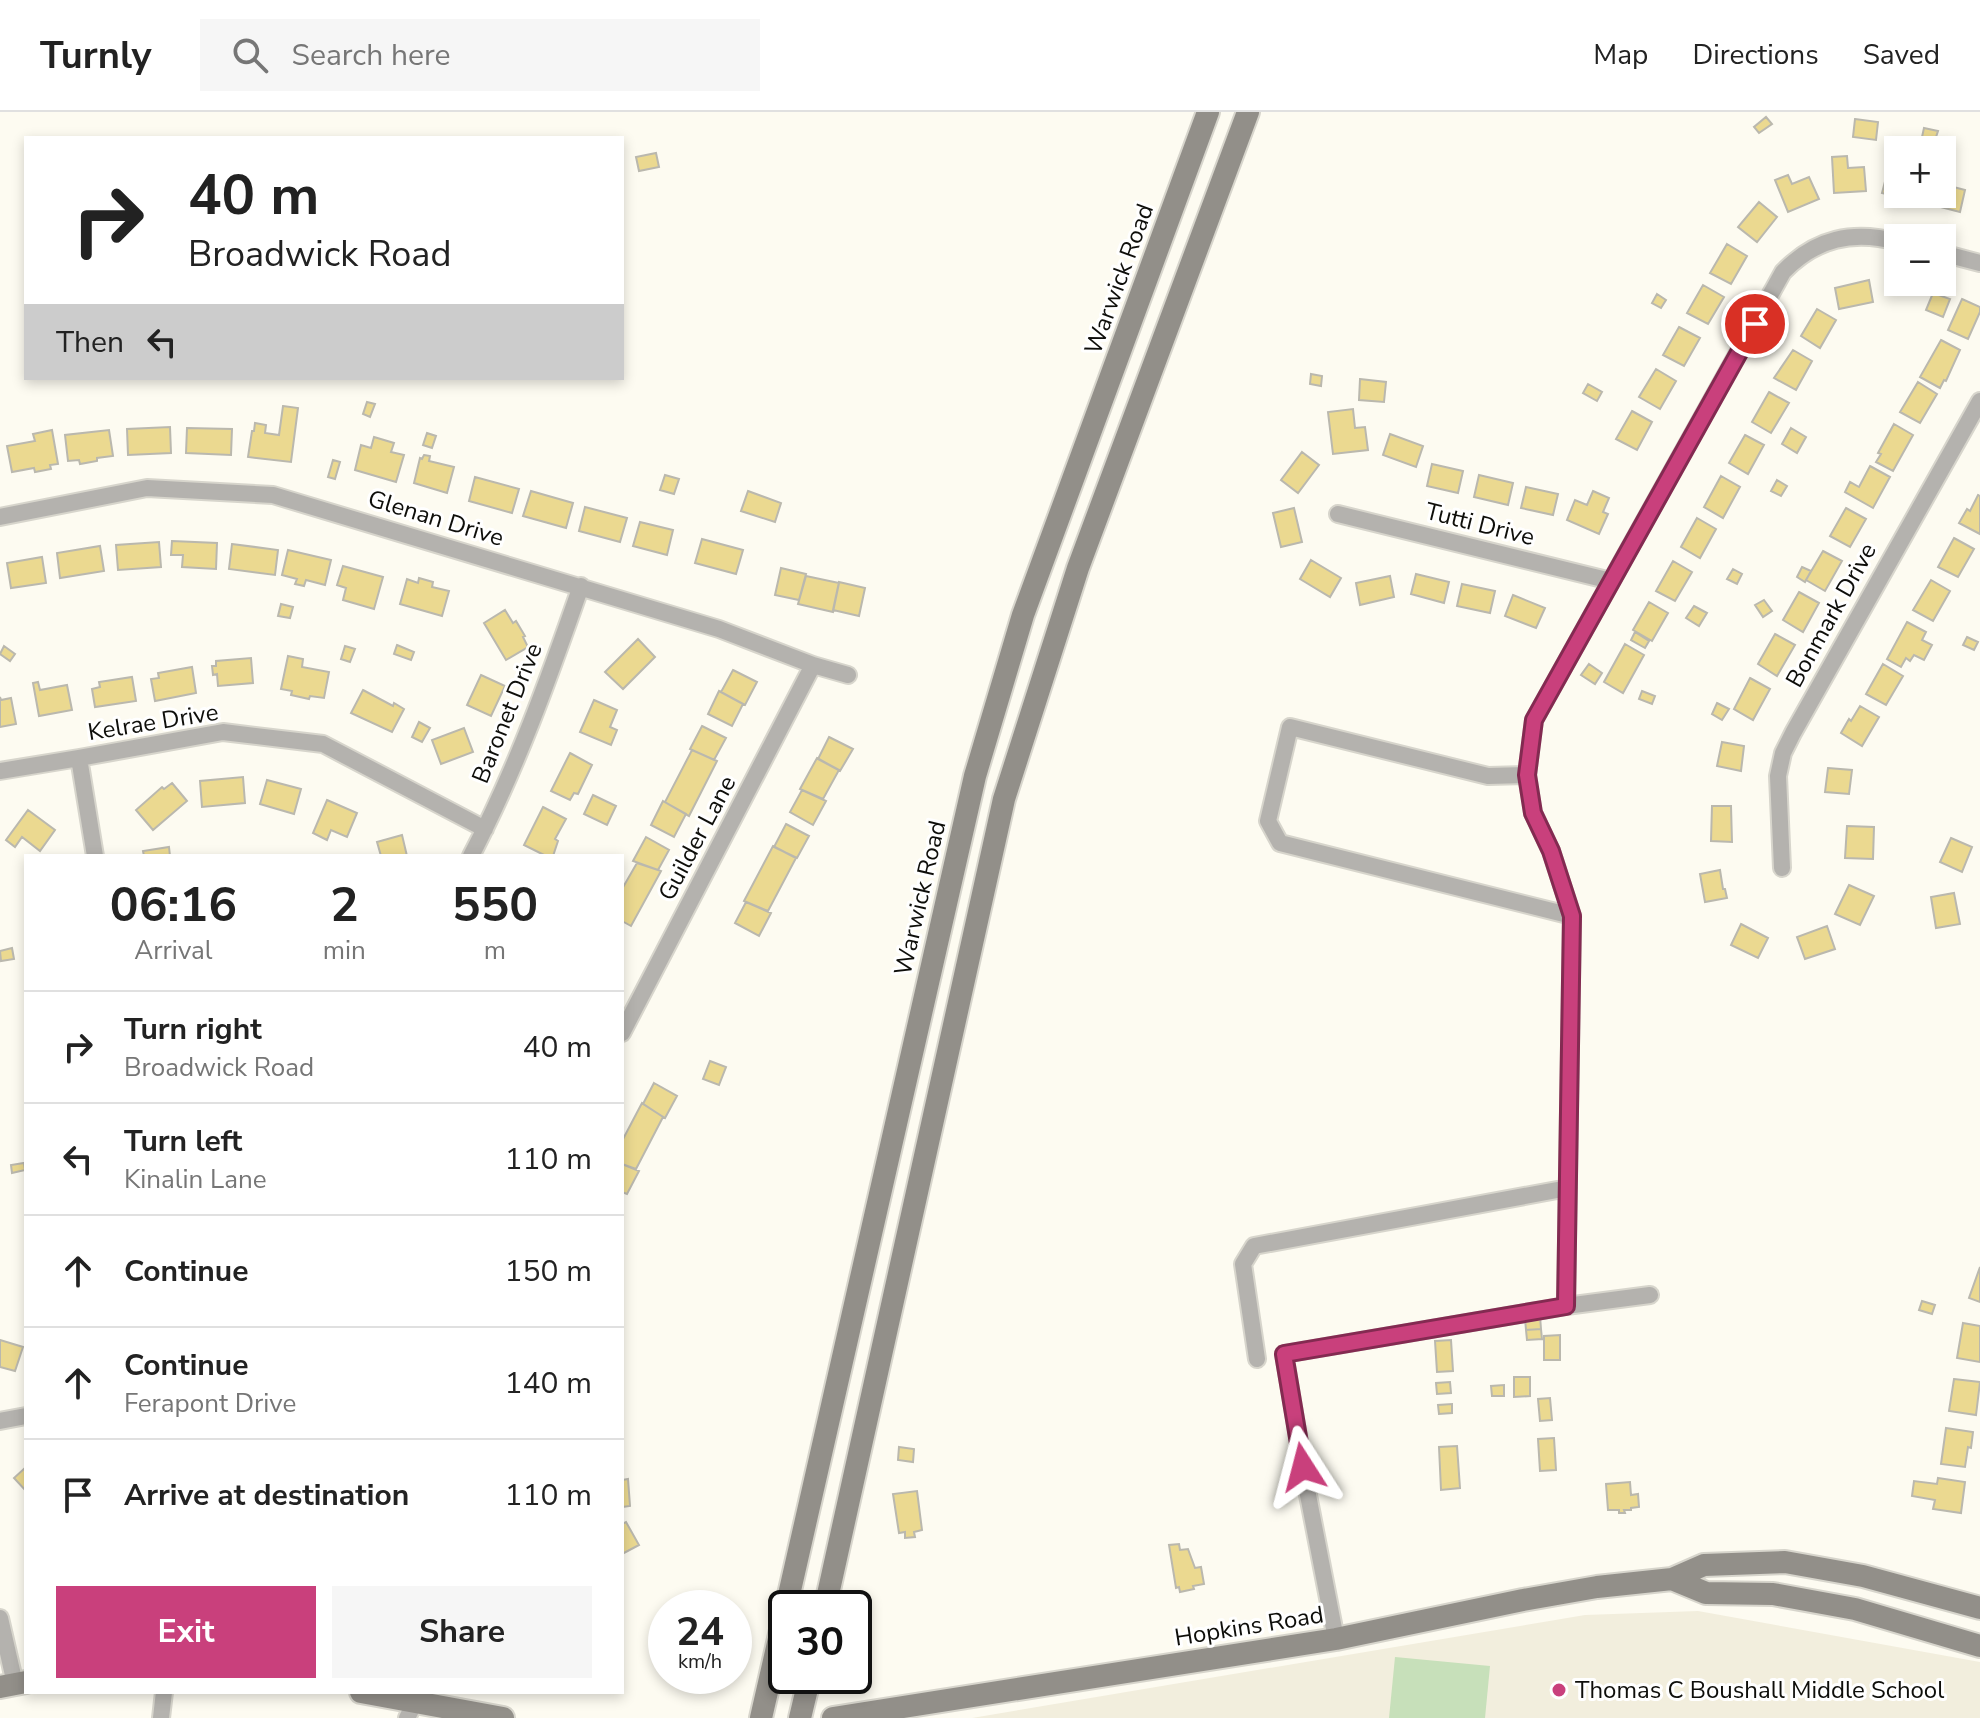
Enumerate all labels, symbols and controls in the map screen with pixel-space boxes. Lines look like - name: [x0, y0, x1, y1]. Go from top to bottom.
- search box: [200, 19, 760, 91]
- text: Turnly: [40, 30, 152, 81]
- icon: search: [228, 33, 272, 77]
- text: Search here: [292, 35, 451, 76]
- text: Map: [1593, 36, 1648, 74]
- text: Directions: [1692, 36, 1819, 74]
- text: Saved: [1863, 36, 1940, 74]
- map controls: [1884, 136, 1956, 296]
- button: +: [1884, 136, 1956, 208]
- text: 40 m: [188, 157, 319, 234]
- icon: right: [56, 168, 160, 272]
- street label: Warwick Road: [1077, 199, 1161, 359]
- button: −: [1884, 224, 1956, 296]
- text: Broadwick Road: [188, 230, 451, 279]
- pin: [1721, 290, 1789, 358]
- icon: arrive: [1733, 302, 1777, 346]
- icon: left: [140, 320, 184, 364]
- text: Then: [56, 322, 124, 363]
- street label: Glenan Drive: [364, 482, 508, 554]
- street label: Tutti Drive: [1422, 495, 1538, 553]
- street label: Bonmark Drive: [1778, 537, 1884, 693]
- street label: Baronet Drive: [464, 638, 550, 788]
- street label: Kelrae Drive: [85, 696, 221, 748]
- street label: Guilder Lane: [651, 770, 743, 906]
- street label: Warwick Road: [887, 817, 953, 979]
- text: 06:16: [110, 872, 237, 938]
- text: 2: [330, 872, 359, 938]
- text: 550: [452, 872, 538, 938]
- text: Arrival: [134, 933, 213, 968]
- text: min: [323, 933, 366, 968]
- text: m: [484, 933, 506, 968]
- text: Turn right: [124, 1009, 262, 1050]
- icon: right: [56, 1025, 100, 1069]
- text: 40 m: [523, 1027, 592, 1068]
- text: Broadwick Road: [124, 1050, 314, 1085]
- text: Turn left: [124, 1121, 242, 1162]
- icon: left: [56, 1137, 100, 1181]
- text: 110 m: [505, 1139, 592, 1180]
- text: Kinalin Lane: [124, 1162, 267, 1197]
- icon: ahead: [56, 1249, 100, 1293]
- text: Continue: [124, 1251, 249, 1292]
- text: 150 m: [505, 1251, 592, 1292]
- text: Continue: [124, 1345, 249, 1386]
- icon: ahead: [56, 1361, 100, 1405]
- text: 140 m: [505, 1363, 592, 1404]
- text: Ferapont Drive: [124, 1386, 296, 1421]
- position arrow: [1261, 1425, 1345, 1509]
- icon: arrive: [56, 1473, 100, 1517]
- text: Arrive at destination: [124, 1475, 409, 1516]
- text: 110 m: [505, 1475, 592, 1516]
- button: Exit: [56, 1586, 316, 1678]
- button: Share: [332, 1586, 592, 1678]
- speed limit sign: 30: [768, 1590, 872, 1694]
- street label: Hopkins Road: [1172, 1598, 1326, 1654]
- text: 24: [676, 1605, 724, 1659]
- text: km/h: [678, 1648, 722, 1675]
- place label: Thomas C Boushall Middle School: [1575, 1674, 1944, 1706]
- marker: Thomas C Boushall Middle School: [1550, 1681, 1568, 1699]

